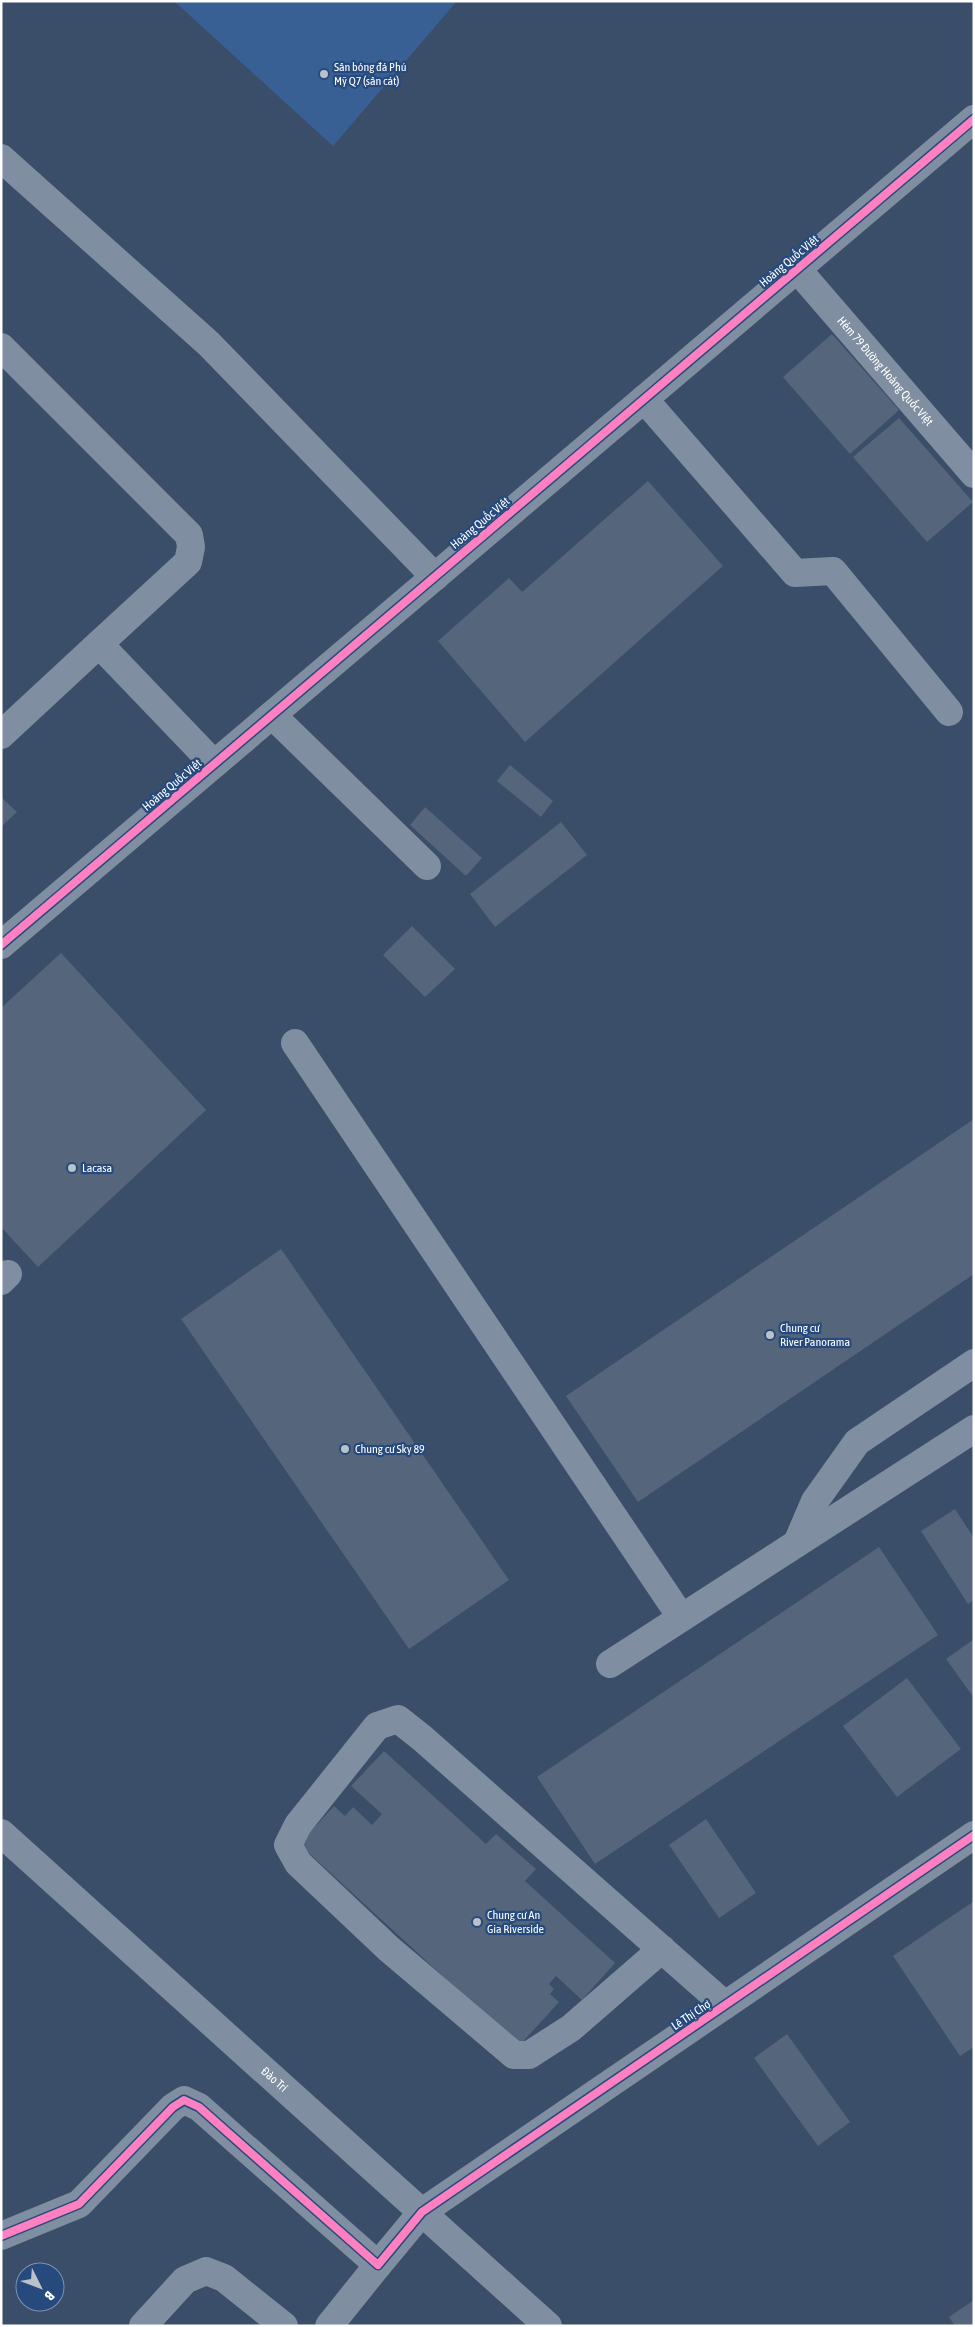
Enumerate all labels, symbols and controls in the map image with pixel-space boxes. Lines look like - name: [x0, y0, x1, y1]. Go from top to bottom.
- place label: Sân bóng đá Phú Mỹ Q7 (sân cát): [334, 60, 407, 88]
- marker: Sân bóng đá Phú Mỹ Q7 (sân cát): [318, 68, 330, 80]
- street label: Hoàng Quốc Việt: [757, 232, 822, 290]
- street label: Hẻm 79 Đường Hoàng Quốc Việt: [834, 314, 936, 429]
- street label: Hoàng Quốc Việt: [448, 494, 513, 552]
- street label: Hoàng Quốc Việt: [140, 756, 205, 814]
- place label: Lacasa: [82, 1161, 112, 1175]
- marker: Lacasa: [66, 1162, 78, 1174]
- place label: Chung cư River Panorama: [780, 1321, 850, 1349]
- marker: Chung cư River Panorama: [764, 1329, 776, 1341]
- place label: Chung cư Sky 89: [355, 1442, 425, 1456]
- marker: Chung cư Sky 89: [339, 1443, 351, 1455]
- place label: Chung cư An Gia Riverside: [487, 1908, 544, 1936]
- marker: Chung cư An Gia Riverside: [471, 1916, 483, 1928]
- street label: Lê Thị Chợ: [669, 1997, 713, 2033]
- street label: Đào Trí: [258, 2064, 291, 2095]
- north arrow: [15, 2262, 65, 2312]
- text: B: [41, 2288, 58, 2304]

